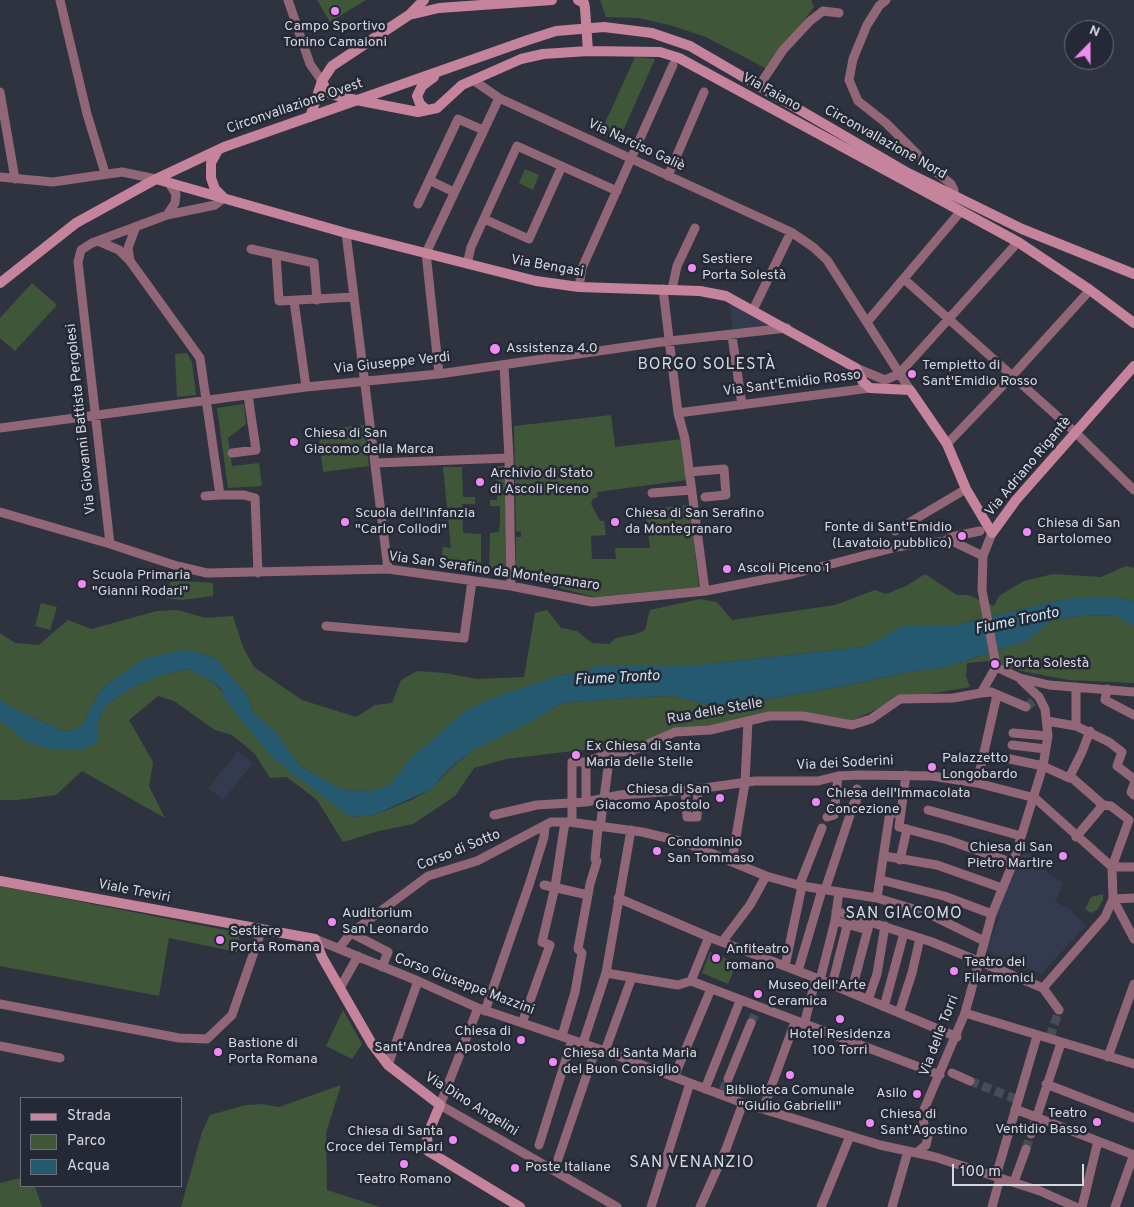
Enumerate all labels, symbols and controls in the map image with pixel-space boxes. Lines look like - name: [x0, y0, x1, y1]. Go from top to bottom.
- marker: Campo Sportivo Tonino Camaioni: [329, 5, 341, 17]
- place label: Campo Sportivo Tonino Camaioni: [283, 19, 387, 52]
- north arrow: [1064, 20, 1114, 70]
- text: N: [1087, 22, 1102, 41]
- street label: Via Faiano: [739, 70, 803, 116]
- street label: Circonvallazione Ovest: [225, 76, 365, 138]
- street label: Circonvallazione Nord: [821, 102, 949, 184]
- street label: Via Narciso Galiè: [585, 116, 687, 176]
- street label: Via Bengasi: [509, 252, 585, 282]
- place label: Sestiere Porta Solestà: [702, 252, 786, 284]
- marker: Sestiere Porta Solestà: [686, 262, 698, 274]
- street label: Via Giovanni Battista Pergolesi: [64, 323, 100, 515]
- place label: Assistenza 4.0: [506, 341, 598, 357]
- marker: Assistenza 4.0: [488, 342, 502, 356]
- street label: Via Giuseppe Verdi: [333, 350, 451, 378]
- district label: BORGO SOLESTÀ: [636, 356, 778, 376]
- place label: Tempietto di Sant'Emidio Rosso: [922, 358, 1038, 391]
- street label: Via Sant'Emidio Rosso: [722, 367, 862, 401]
- marker: Tempietto di Sant'Emidio Rosso: [906, 368, 918, 380]
- street label: Via Adriano Rigantè: [982, 414, 1076, 520]
- place label: Chiesa di San Giacomo della Marca: [304, 426, 434, 458]
- marker: Chiesa di San Giacomo della Marca: [288, 436, 300, 448]
- place label: Archivio di Stato di Ascoli Piceno: [490, 466, 593, 498]
- marker: Archivio di Stato di Ascoli Piceno: [474, 476, 486, 488]
- place label: Scuola dell'infanzia "Carlo Collodi": [355, 506, 475, 538]
- place label: Chiesa di San Serafino da Montegranaro: [625, 506, 764, 538]
- marker: Scuola dell'infanzia "Carlo Collodi": [339, 516, 351, 528]
- marker: Chiesa di San Serafino da Montegranaro: [609, 516, 621, 528]
- place label: Chiesa di San Bartolomeo: [1037, 516, 1120, 548]
- place label: Fonte di Sant'Emidio (Lavatoio pubblico): [824, 520, 952, 552]
- marker: Chiesa di San Bartolomeo: [1021, 526, 1033, 538]
- marker: Fonte di Sant'Emidio (Lavatoio pubblico): [956, 530, 968, 542]
- street label: Via San Serafino da Montegranaro: [387, 549, 601, 595]
- place label: Ascoli Piceno 1: [737, 561, 830, 577]
- marker: Ascoli Piceno 1: [721, 563, 733, 575]
- place label: Scuola Primaria "Gianni Rodari": [92, 568, 190, 600]
- marker: Scuola Primaria "Gianni Rodari": [76, 578, 88, 590]
- water label: Fiume Tronto: [973, 604, 1061, 640]
- place label: Porta Solestà: [1005, 656, 1089, 672]
- marker: Porta Solestà: [989, 658, 1001, 670]
- water label: Fiume Tronto: [574, 668, 660, 690]
- street label: Rua delle Stelle: [666, 695, 764, 729]
- place label: Ex Chiesa di Santa Maria delle Stelle: [586, 739, 701, 772]
- marker: Ex Chiesa di Santa Maria delle Stelle: [570, 749, 582, 761]
- place label: Palazzetto Longobardo: [942, 751, 1018, 784]
- street label: Via dei Soderini: [796, 753, 894, 775]
- marker: Palazzetto Longobardo: [926, 761, 938, 773]
- place label: Chiesa di San Giacomo Apostolo: [595, 782, 710, 814]
- place label: Chiesa dell'Immacolata Concezione: [826, 786, 970, 819]
- marker: Chiesa di San Giacomo Apostolo: [714, 792, 726, 804]
- marker: Chiesa dell'Immacolata Concezione: [810, 796, 822, 808]
- street label: Corso di Sotto: [415, 827, 503, 875]
- place label: Condominio San Tommaso: [667, 835, 754, 868]
- place label: Chiesa di San Pietro Martire: [967, 840, 1053, 872]
- marker: Condominio San Tommaso: [651, 845, 663, 857]
- marker: Chiesa di San Pietro Martire: [1057, 850, 1069, 862]
- street label: Viale Treviri: [96, 877, 172, 907]
- district label: SAN GIACOMO: [844, 905, 964, 925]
- place label: Auditorium San Leonardo: [342, 906, 429, 939]
- marker: Auditorium San Leonardo: [326, 916, 338, 928]
- place label: Sestiere Porta Romana: [230, 924, 320, 956]
- marker: Sestiere Porta Romana: [214, 934, 226, 946]
- place label: Anfiteatro romano: [726, 942, 789, 974]
- street label: Corso Giuseppe Mazzini: [391, 950, 537, 1020]
- marker: Anfiteatro romano: [710, 952, 722, 964]
- place label: Teatro dei Filarmonici: [964, 955, 1034, 988]
- marker: Teatro dei Filarmonici: [948, 965, 960, 977]
- place label: Museo dell'Arte Ceramica: [768, 978, 866, 1010]
- marker: Museo dell'Arte Ceramica: [752, 988, 764, 1000]
- street label: Via delle Torri: [917, 993, 963, 1079]
- marker: Hotel Residenza 100 Torri: [834, 1013, 846, 1025]
- place label: Chiesa di Sant'Andrea Apostolo: [374, 1024, 511, 1056]
- place label: Hotel Residenza 100 Torri: [789, 1027, 891, 1060]
- marker: Chiesa di Sant'Andrea Apostolo: [515, 1034, 527, 1046]
- place label: Bastione di Porta Romana: [228, 1036, 318, 1068]
- marker: Bastione di Porta Romana: [212, 1046, 224, 1058]
- place label: Chiesa di Santa Maria del Buon Consiglio: [563, 1046, 697, 1078]
- marker: Chiesa di Santa Maria del Buon Consiglio: [547, 1056, 559, 1068]
- street label: Via Dino Angelini: [421, 1069, 521, 1141]
- marker: Biblioteca Comunale "Giulio Gabrielli": [784, 1069, 796, 1081]
- place label: Biblioteca Comunale "Giulio Gabrielli": [725, 1083, 855, 1116]
- place label: Asilo: [876, 1086, 907, 1102]
- marker: Asilo: [911, 1088, 923, 1100]
- legend: [20, 1097, 182, 1187]
- place label: Teatro Ventidio Basso: [995, 1106, 1087, 1138]
- text: Strada: [67, 1107, 111, 1126]
- place label: Chiesa di Sant'Agostino: [880, 1107, 968, 1140]
- marker: Teatro Ventidio Basso: [1091, 1116, 1103, 1128]
- marker: Chiesa di Sant'Agostino: [864, 1117, 876, 1129]
- place label: Chiesa di Santa Croce dei Templari: [326, 1124, 443, 1156]
- text: Parco: [67, 1132, 106, 1151]
- marker: Chiesa di Santa Croce dei Templari: [447, 1134, 459, 1146]
- district label: SAN VENANZIO: [628, 1154, 756, 1174]
- scale bar: [954, 1154, 1086, 1186]
- text: Acqua: [67, 1157, 110, 1176]
- marker: Teatro Romano: [398, 1158, 410, 1170]
- place label: Poste Italiane: [525, 1160, 611, 1176]
- marker: Poste Italiane: [509, 1162, 521, 1174]
- text: 100 m: [960, 1163, 1001, 1182]
- place label: Teatro Romano: [357, 1172, 451, 1188]

